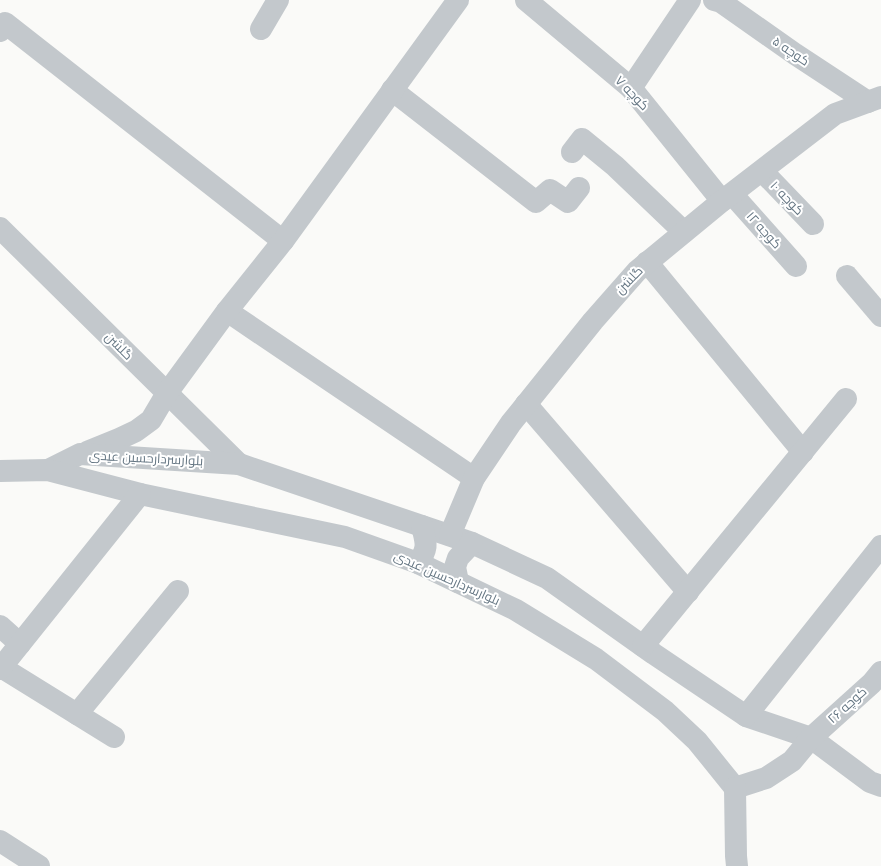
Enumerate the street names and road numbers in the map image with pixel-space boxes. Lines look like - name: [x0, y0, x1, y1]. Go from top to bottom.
- street label: کوچه ۵: [769, 33, 813, 70]
- street label: کوچه ۷: [611, 72, 653, 115]
- street label: کوچه ۱۰: [766, 177, 807, 219]
- street label: کوچه ۱۲: [742, 208, 785, 253]
- street label: گلشن: [611, 262, 647, 298]
- street label: گلشن: [101, 328, 137, 364]
- street label: بلوارسردارحسین عیدی: [88, 447, 204, 469]
- street label: بلوارسردارحسین عیدی: [391, 547, 503, 609]
- street label: کوچه ۲۶: [824, 683, 871, 728]

